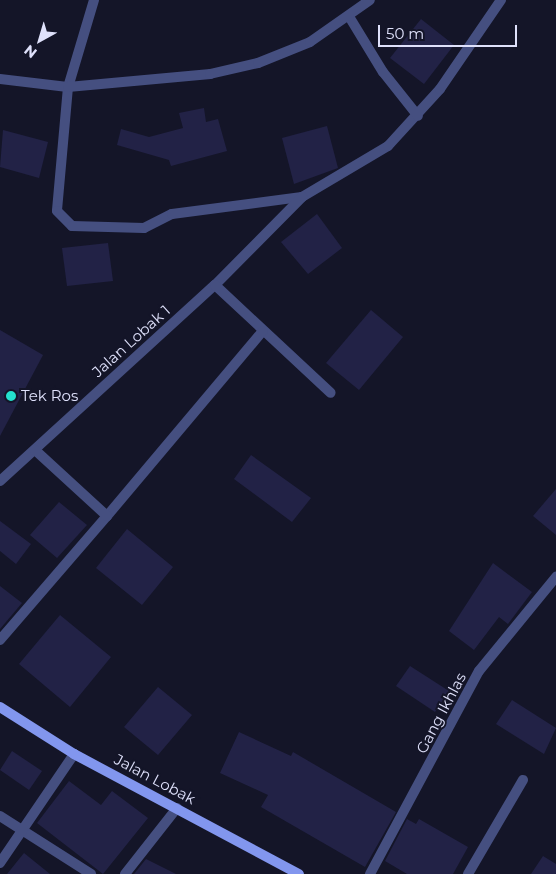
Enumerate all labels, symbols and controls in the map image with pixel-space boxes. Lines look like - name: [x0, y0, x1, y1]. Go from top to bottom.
- north arrow: [15, 15, 65, 65]
- scale bar: [381, 15, 520, 47]
- text: 50 m: [386, 24, 424, 43]
- text: N: [21, 41, 41, 62]
- street label: Jalan Lobak 1: [88, 301, 174, 381]
- place label: Tek Ros: [21, 387, 78, 405]
- marker: Tek Ros: [5, 390, 17, 402]
- street label: Gang Ikhlas: [412, 670, 470, 756]
- street label: Jalan Lobak: [111, 750, 199, 808]

